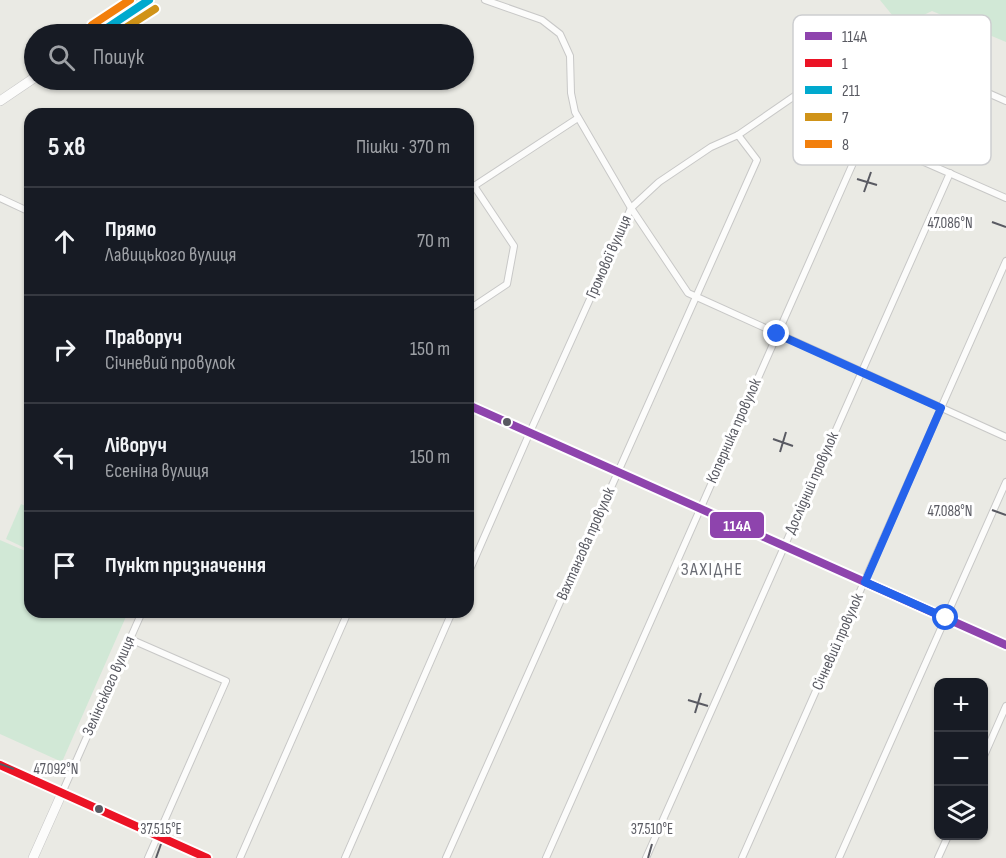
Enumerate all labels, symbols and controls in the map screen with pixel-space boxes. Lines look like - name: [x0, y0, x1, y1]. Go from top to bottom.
- legend: [793, 15, 991, 165]
- search box: [24, 24, 474, 90]
- text: 114А: [842, 28, 867, 47]
- icon: search: [45, 41, 78, 74]
- text: Пошук: [93, 44, 144, 71]
- text: 1: [842, 55, 848, 74]
- text: 211: [842, 82, 860, 101]
- text: 7: [842, 109, 849, 128]
- text: 5 хв: [48, 132, 86, 163]
- text: Пішки · 370 m: [356, 135, 450, 159]
- text: 8: [842, 136, 849, 155]
- street label: Громової вулиця: [582, 212, 636, 302]
- text: 47.086°N: [927, 214, 973, 233]
- text: Прямо: [105, 216, 156, 243]
- icon: ahead: [48, 225, 81, 258]
- text: 70 m: [417, 229, 450, 253]
- text: Лавицького вулиця: [105, 243, 236, 267]
- route end: [763, 320, 789, 346]
- text: Праворуч: [105, 324, 182, 351]
- icon: right: [48, 333, 81, 366]
- text: 150 m: [410, 337, 450, 361]
- text: Січневий провулок: [105, 351, 235, 375]
- street label: Коперника провулок: [702, 375, 766, 486]
- unlabelled marker: [501, 416, 513, 428]
- street label: Дослідний провулок: [781, 428, 843, 537]
- text: Ліворуч: [105, 432, 167, 459]
- icon: left: [48, 441, 81, 474]
- text: 150 m: [410, 445, 450, 469]
- text: Єсеніна вулиця: [105, 459, 209, 483]
- street label: Вахтангова провулок: [553, 484, 620, 603]
- text: 47.088°N: [928, 502, 972, 521]
- line badge: 114А: [709, 511, 765, 539]
- text: 114А: [723, 517, 751, 536]
- icon: arrive: [48, 549, 81, 582]
- text: Пункт призначення: [105, 552, 266, 579]
- district label: ЗАХІДНЕ: [681, 559, 743, 580]
- street label: Січневий провулок: [808, 590, 868, 693]
- route start: [932, 604, 958, 630]
- street label: Зелінського вулиця: [79, 633, 139, 739]
- map controls: [934, 678, 988, 840]
- button: +: [934, 678, 988, 732]
- button: −: [934, 732, 988, 786]
- text: 47.092°N: [34, 760, 78, 779]
- button: layers: [934, 786, 988, 840]
- unlabelled marker: [93, 803, 105, 815]
- text: 37.515°E: [140, 820, 182, 839]
- text: 37.510°E: [631, 820, 673, 839]

